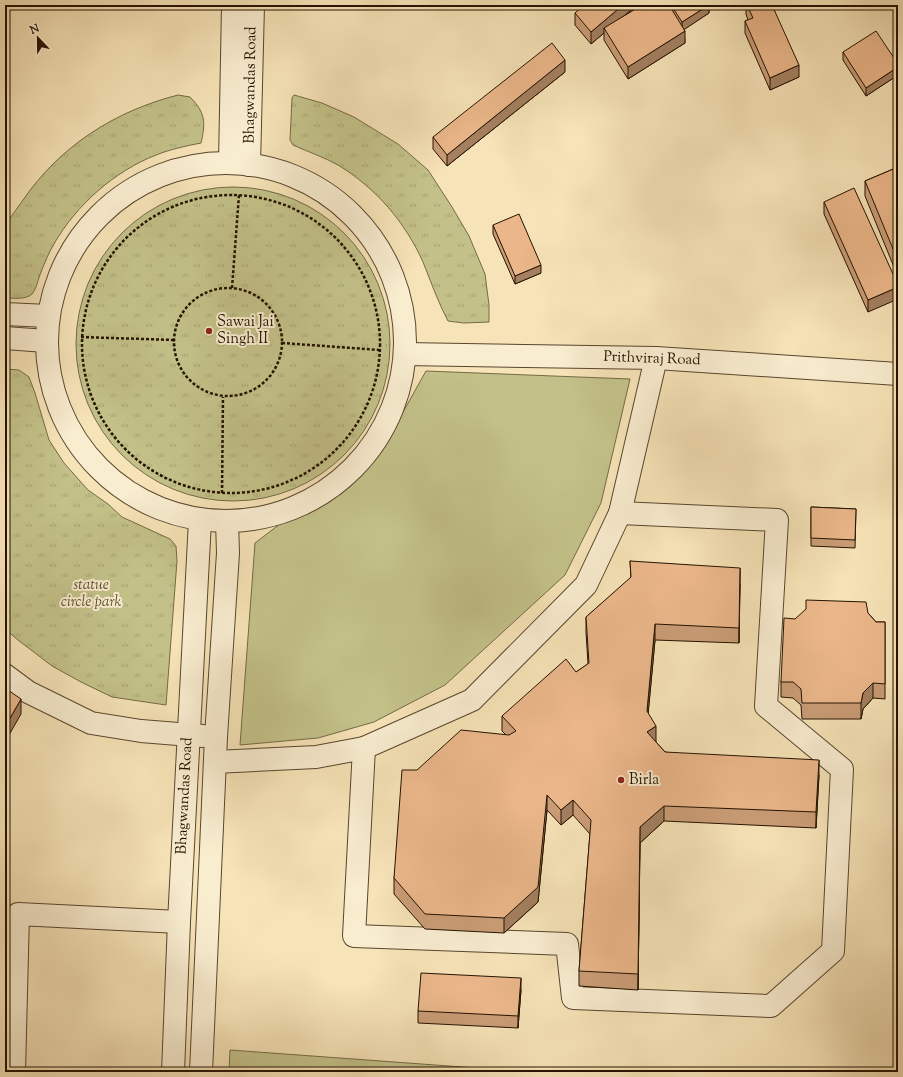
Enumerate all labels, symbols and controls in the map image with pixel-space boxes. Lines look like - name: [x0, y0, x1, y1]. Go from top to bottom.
- north arrow: [18, 18, 58, 58]
- text: N: [27, 21, 42, 39]
- street label: Bhagwandas Road: [239, 26, 263, 144]
- place label: Sawai Jai Singh II: [217, 312, 274, 350]
- marker: Sawai Jai Singh II: [204, 326, 214, 336]
- street label: Prithviraj Road: [603, 347, 702, 371]
- park label: statue circle park: [61, 575, 121, 613]
- street label: Bhagwandas Road: [171, 736, 199, 855]
- place label: Birla: [629, 770, 659, 791]
- marker: Birla: [616, 775, 626, 785]

